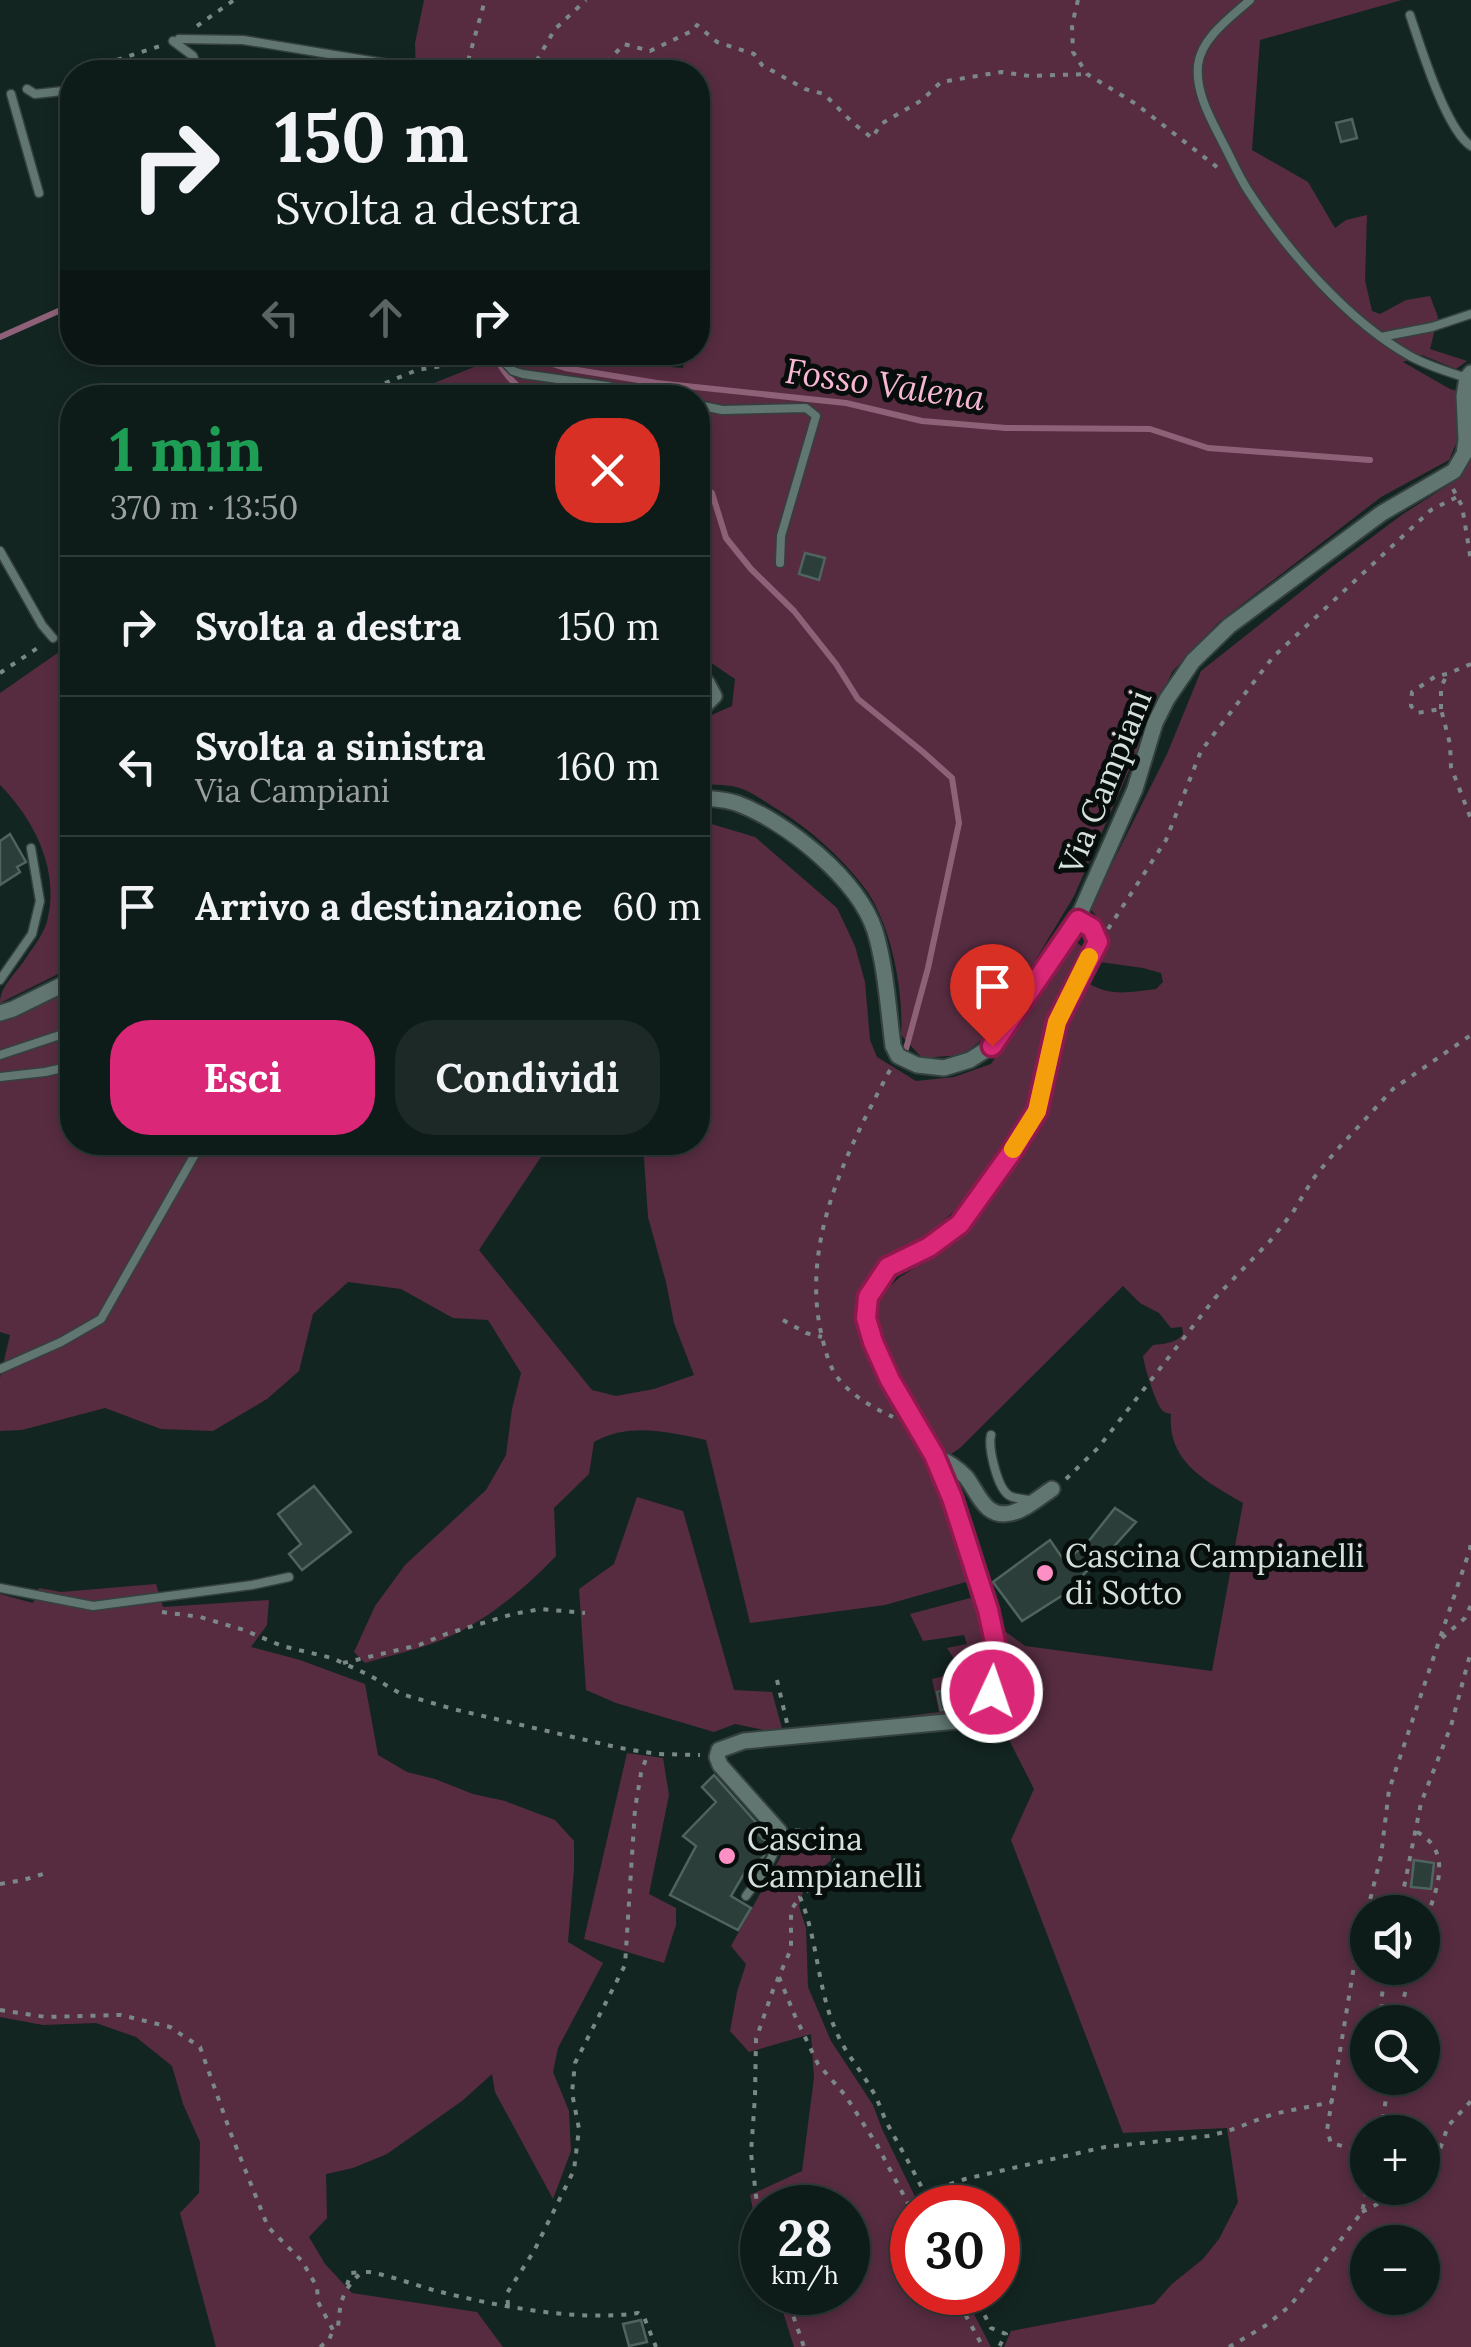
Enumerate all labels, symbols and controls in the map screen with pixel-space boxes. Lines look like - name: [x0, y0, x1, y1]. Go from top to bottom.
- text: 150 m: [275, 92, 469, 181]
- icon: right: [110, 100, 240, 230]
- text: Svolta a destra: [275, 179, 581, 236]
- icon: left: [253, 290, 308, 345]
- icon: ahead: [358, 290, 413, 345]
- icon: right: [463, 290, 518, 345]
- water label: Fosso Valena: [782, 348, 988, 420]
- text: 1 min: [110, 411, 263, 487]
- button: close: [555, 418, 660, 523]
- text: 370 m · 13:50: [110, 487, 298, 528]
- icon: right: [110, 599, 165, 654]
- text: Svolta a destra: [195, 602, 461, 650]
- text: 150 m: [558, 602, 660, 650]
- street label: Via Campiani: [1049, 684, 1161, 881]
- text: Svolta a sinistra: [195, 722, 485, 770]
- icon: left: [110, 739, 165, 794]
- text: 160 m: [557, 742, 660, 790]
- text: Via Campiani: [195, 770, 390, 811]
- icon: arrive: [110, 879, 165, 934]
- text: Arrivo a destinazione: [195, 882, 582, 930]
- text: 60 m: [612, 882, 702, 930]
- pin: [950, 944, 1035, 1047]
- icon: arrive: [965, 959, 1020, 1014]
- button: Esci: [110, 1020, 375, 1135]
- button: Condividi: [395, 1020, 660, 1135]
- place label: Cascina Campianelli di Sotto: [1065, 1535, 1364, 1613]
- marker: Cascina Campianelli di Sotto: [1034, 1562, 1056, 1584]
- position arrow: [940, 1640, 1044, 1744]
- place label: Cascina Campianelli: [747, 1818, 922, 1896]
- marker: Cascina Campianelli: [716, 1845, 738, 1867]
- map controls: [1350, 1895, 1440, 2315]
- button: sound: [1350, 1895, 1440, 1985]
- button: search: [1350, 2005, 1440, 2095]
- button: +: [1350, 2115, 1440, 2205]
- speed limit sign: 30: [890, 2185, 1020, 2315]
- text: 28: [777, 2206, 833, 2270]
- button: −: [1350, 2225, 1440, 2315]
- text: km/h: [771, 2259, 839, 2291]

